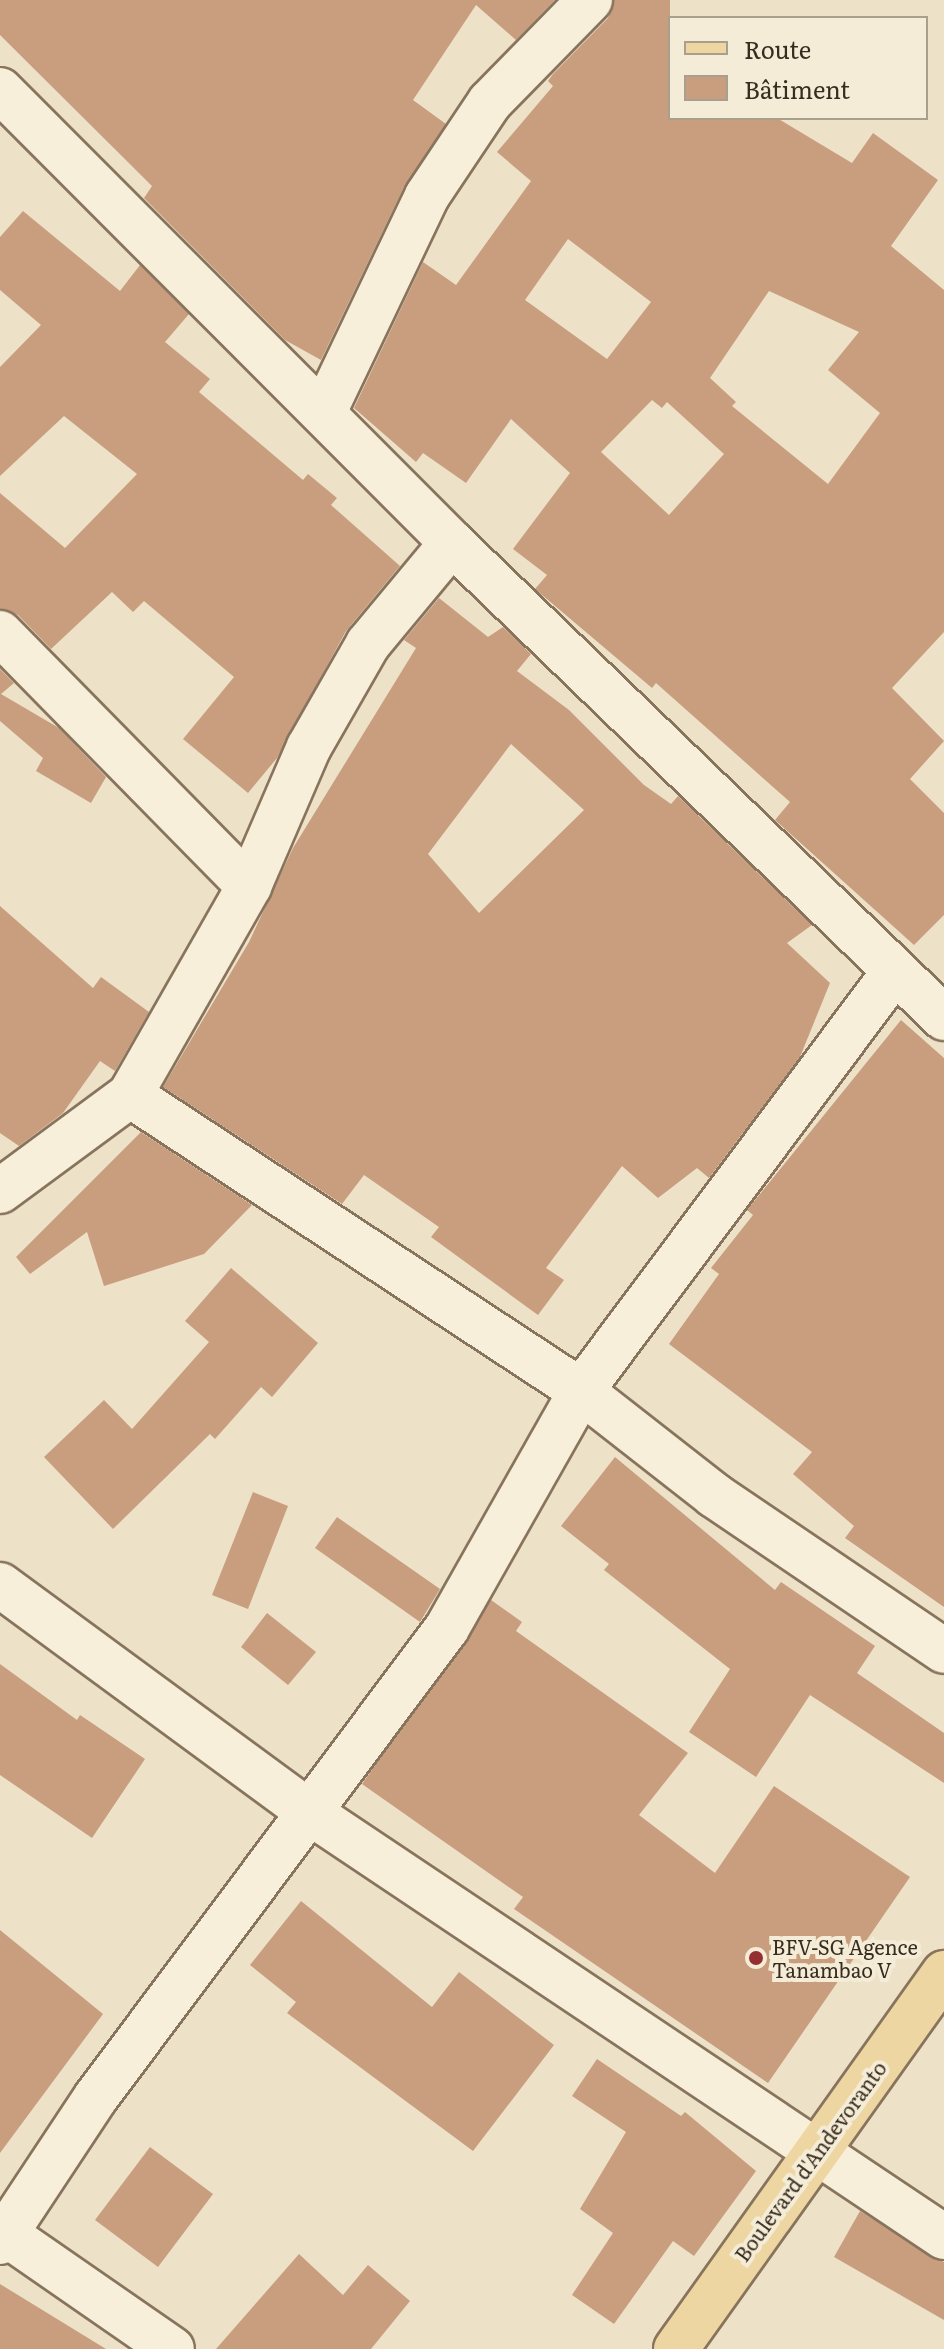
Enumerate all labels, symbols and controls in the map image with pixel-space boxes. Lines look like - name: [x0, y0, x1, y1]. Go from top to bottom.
- legend: [668, 16, 928, 120]
- text: Route: [744, 31, 811, 66]
- text: Bâtiment: [744, 71, 850, 106]
- place label: BFV-SG Agence Tanambao V: [772, 1934, 918, 1981]
- marker: BFV-SG Agence Tanambao V: [747, 1949, 765, 1967]
- street label: Boulevard d'Andevoranto: [729, 2056, 891, 2266]

